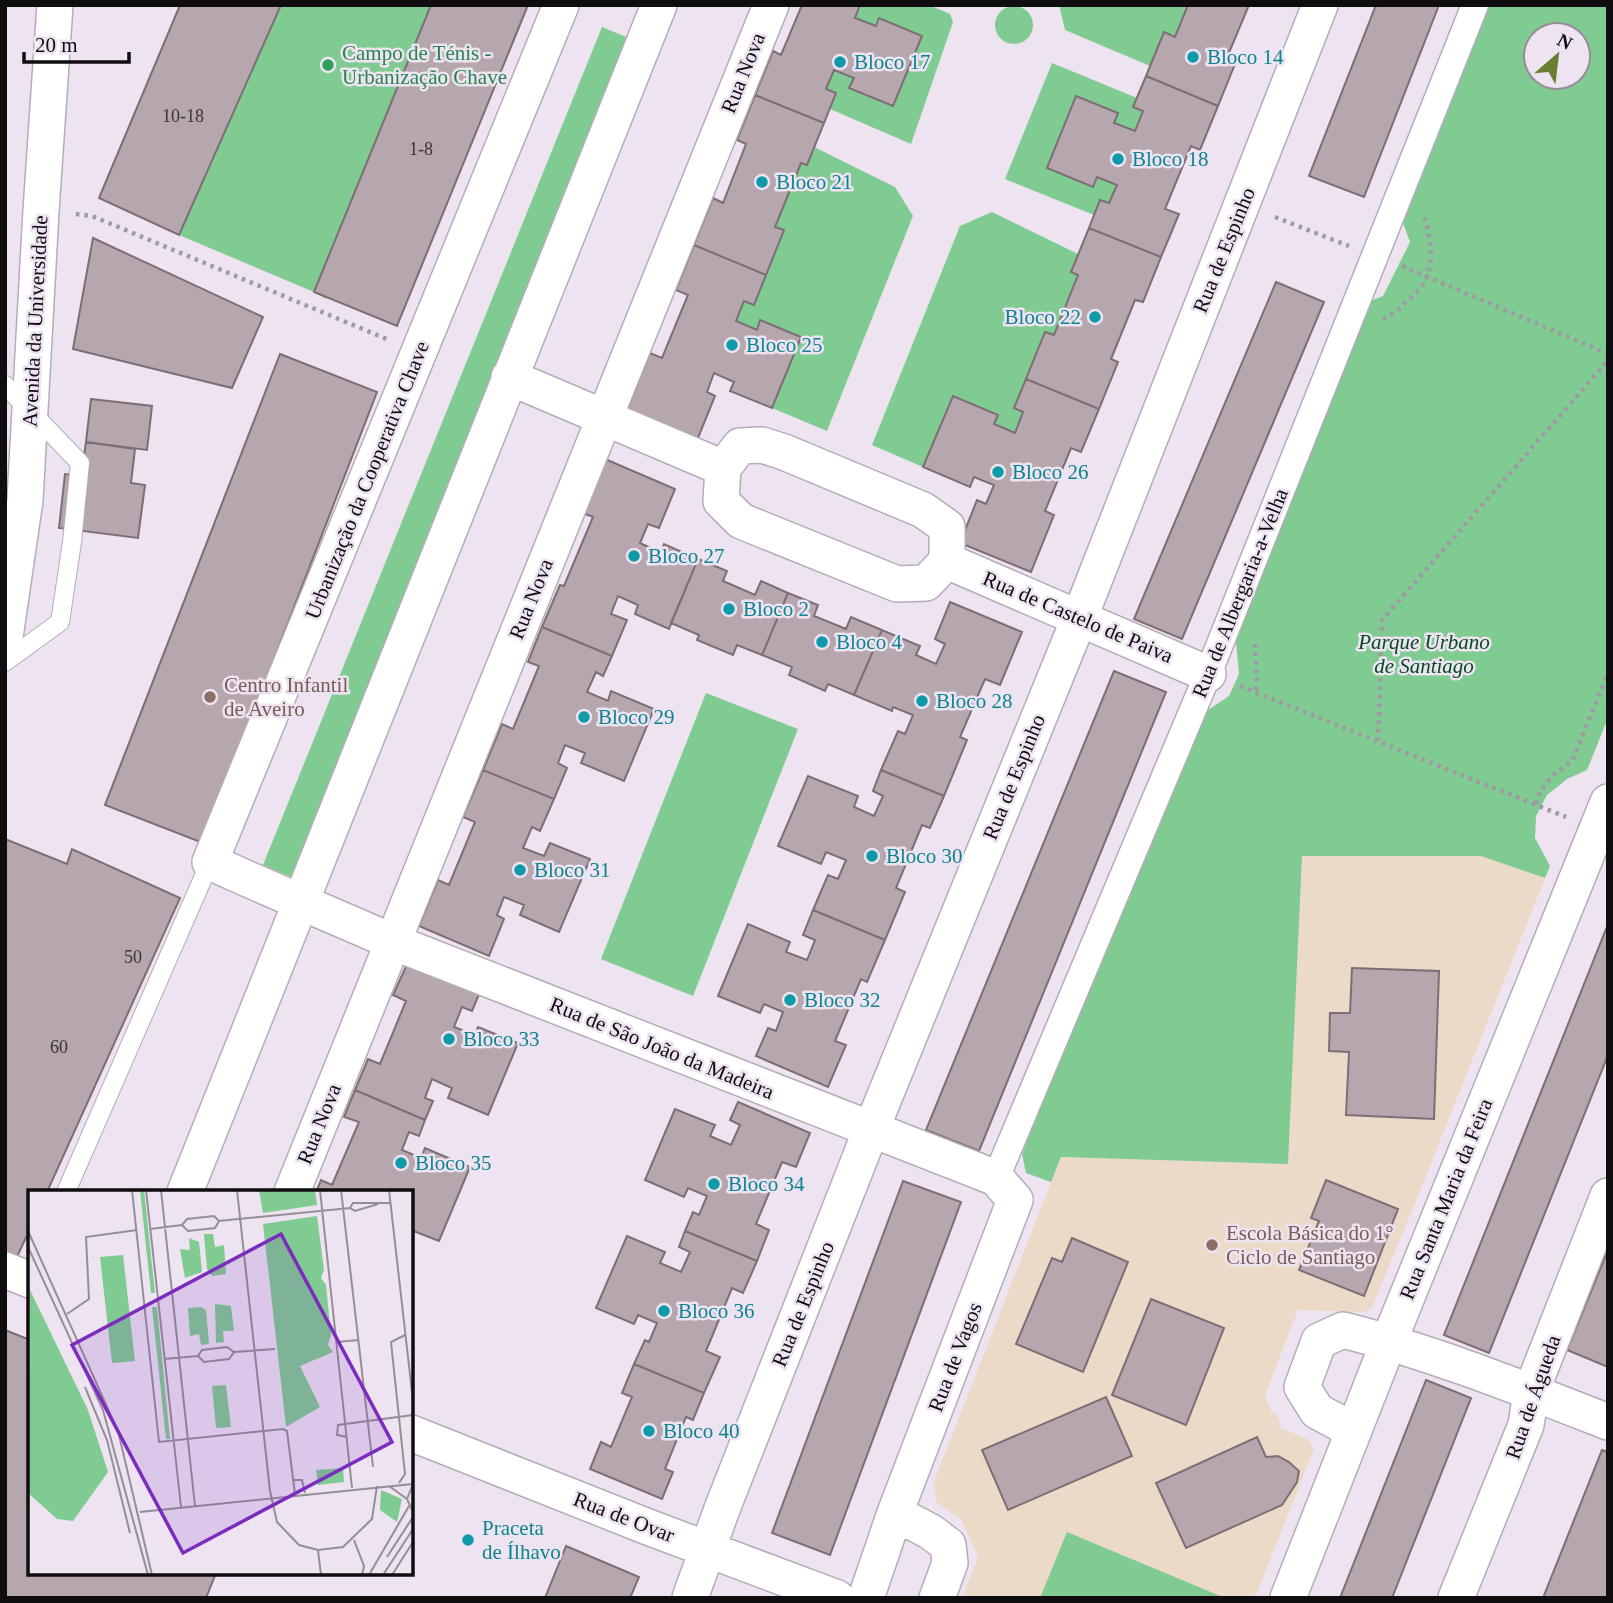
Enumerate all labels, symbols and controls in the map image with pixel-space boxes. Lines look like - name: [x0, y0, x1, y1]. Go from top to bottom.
- scale bar: [24, 21, 130, 65]
- north arrow: [1522, 21, 1592, 91]
- street label: Rua Nova: [716, 29, 770, 117]
- text: N: [1554, 29, 1576, 54]
- text: 20 m: [35, 33, 78, 57]
- place label: Campo de Ténis - Urbanização Chave: [342, 41, 507, 89]
- place label: Bloco 14: [1207, 45, 1284, 69]
- marker: Bloco 14: [1185, 49, 1201, 65]
- place label: Bloco 17: [854, 50, 930, 74]
- marker: Bloco 17: [832, 54, 848, 70]
- marker: Campo de Ténis - Urbanização Chave: [320, 57, 336, 73]
- house number: 10-18: [162, 106, 204, 126]
- house number: 1-8: [409, 139, 433, 159]
- place label: Bloco 18: [1132, 147, 1208, 171]
- marker: Bloco 18: [1110, 151, 1126, 167]
- place label: Bloco 21: [776, 170, 852, 194]
- marker: Bloco 21: [754, 174, 770, 190]
- street label: Rua de Espinho: [1188, 184, 1260, 316]
- street label: Avenida da Universidade: [17, 215, 53, 427]
- place label: Bloco 22: [1005, 305, 1081, 329]
- marker: Bloco 22: [1087, 309, 1103, 325]
- place label: Bloco 25: [746, 333, 822, 357]
- street label: Urbanização da Cooperativa Chave: [300, 337, 434, 623]
- marker: Bloco 25: [724, 337, 740, 353]
- place label: Bloco 26: [1012, 460, 1088, 484]
- marker: Bloco 26: [990, 464, 1006, 480]
- street label: Rua de Albergaria-a-Velha: [1187, 484, 1293, 701]
- place label: Bloco 27: [648, 544, 724, 568]
- marker: Bloco 27: [626, 548, 642, 564]
- street label: Rua Nova: [504, 555, 558, 643]
- street label: Rua de Castelo de Paiva: [979, 566, 1177, 668]
- place label: Bloco 2: [743, 597, 809, 621]
- marker: Bloco 2: [721, 601, 737, 617]
- place label: Bloco 4: [836, 630, 902, 654]
- park label: Parque Urbano de Santiago: [1357, 630, 1490, 678]
- marker: Bloco 4: [814, 634, 830, 650]
- place label: Centro Infantil de Aveiro: [224, 673, 348, 721]
- marker: Centro Infantil de Aveiro: [202, 689, 218, 705]
- place label: Bloco 28: [936, 689, 1012, 713]
- marker: Bloco 28: [914, 693, 930, 709]
- place label: Bloco 29: [598, 705, 674, 729]
- marker: Bloco 29: [576, 709, 592, 725]
- street label: Rua de Espinho: [978, 711, 1050, 843]
- place label: Bloco 30: [886, 844, 962, 868]
- marker: Bloco 30: [864, 848, 880, 864]
- place label: Bloco 31: [534, 858, 610, 882]
- marker: Bloco 31: [512, 862, 528, 878]
- house number: 50: [124, 947, 142, 967]
- place label: Bloco 32: [804, 988, 880, 1012]
- street label: Rua de São João da Madeira: [546, 992, 778, 1104]
- marker: Bloco 32: [782, 992, 798, 1008]
- place label: Bloco 33: [463, 1027, 539, 1051]
- marker: Bloco 33: [441, 1031, 457, 1047]
- house number: 60: [50, 1037, 68, 1057]
- street label: Rua Nova: [292, 1080, 346, 1168]
- street label: Rua Santa Maria da Feira: [1395, 1094, 1498, 1303]
- place label: Bloco 35: [415, 1151, 491, 1175]
- marker: Bloco 35: [393, 1155, 409, 1171]
- place label: Bloco 34: [728, 1172, 805, 1196]
- marker: Bloco 34: [706, 1176, 722, 1192]
- inset map: [28, 1190, 413, 1575]
- place label: Escola Básica do 1° Ciclo de Santiago: [1226, 1221, 1394, 1269]
- marker: Escola Básica do 1° Ciclo de Santiago: [1204, 1237, 1220, 1253]
- street label: Rua de Espinho: [767, 1238, 839, 1370]
- place label: Bloco 36: [678, 1299, 754, 1323]
- street label: Rua de Vagos: [923, 1299, 987, 1415]
- marker: Bloco 36: [656, 1303, 672, 1319]
- street label: Rua de Águeda: [1501, 1331, 1566, 1462]
- place label: Bloco 40: [663, 1419, 739, 1443]
- marker: Bloco 40: [641, 1423, 657, 1439]
- street label: Rua de Ovar: [570, 1487, 678, 1547]
- place label: Praceta de Ílhavo: [482, 1516, 561, 1564]
- marker: Praceta de Ílhavo: [460, 1532, 476, 1548]

